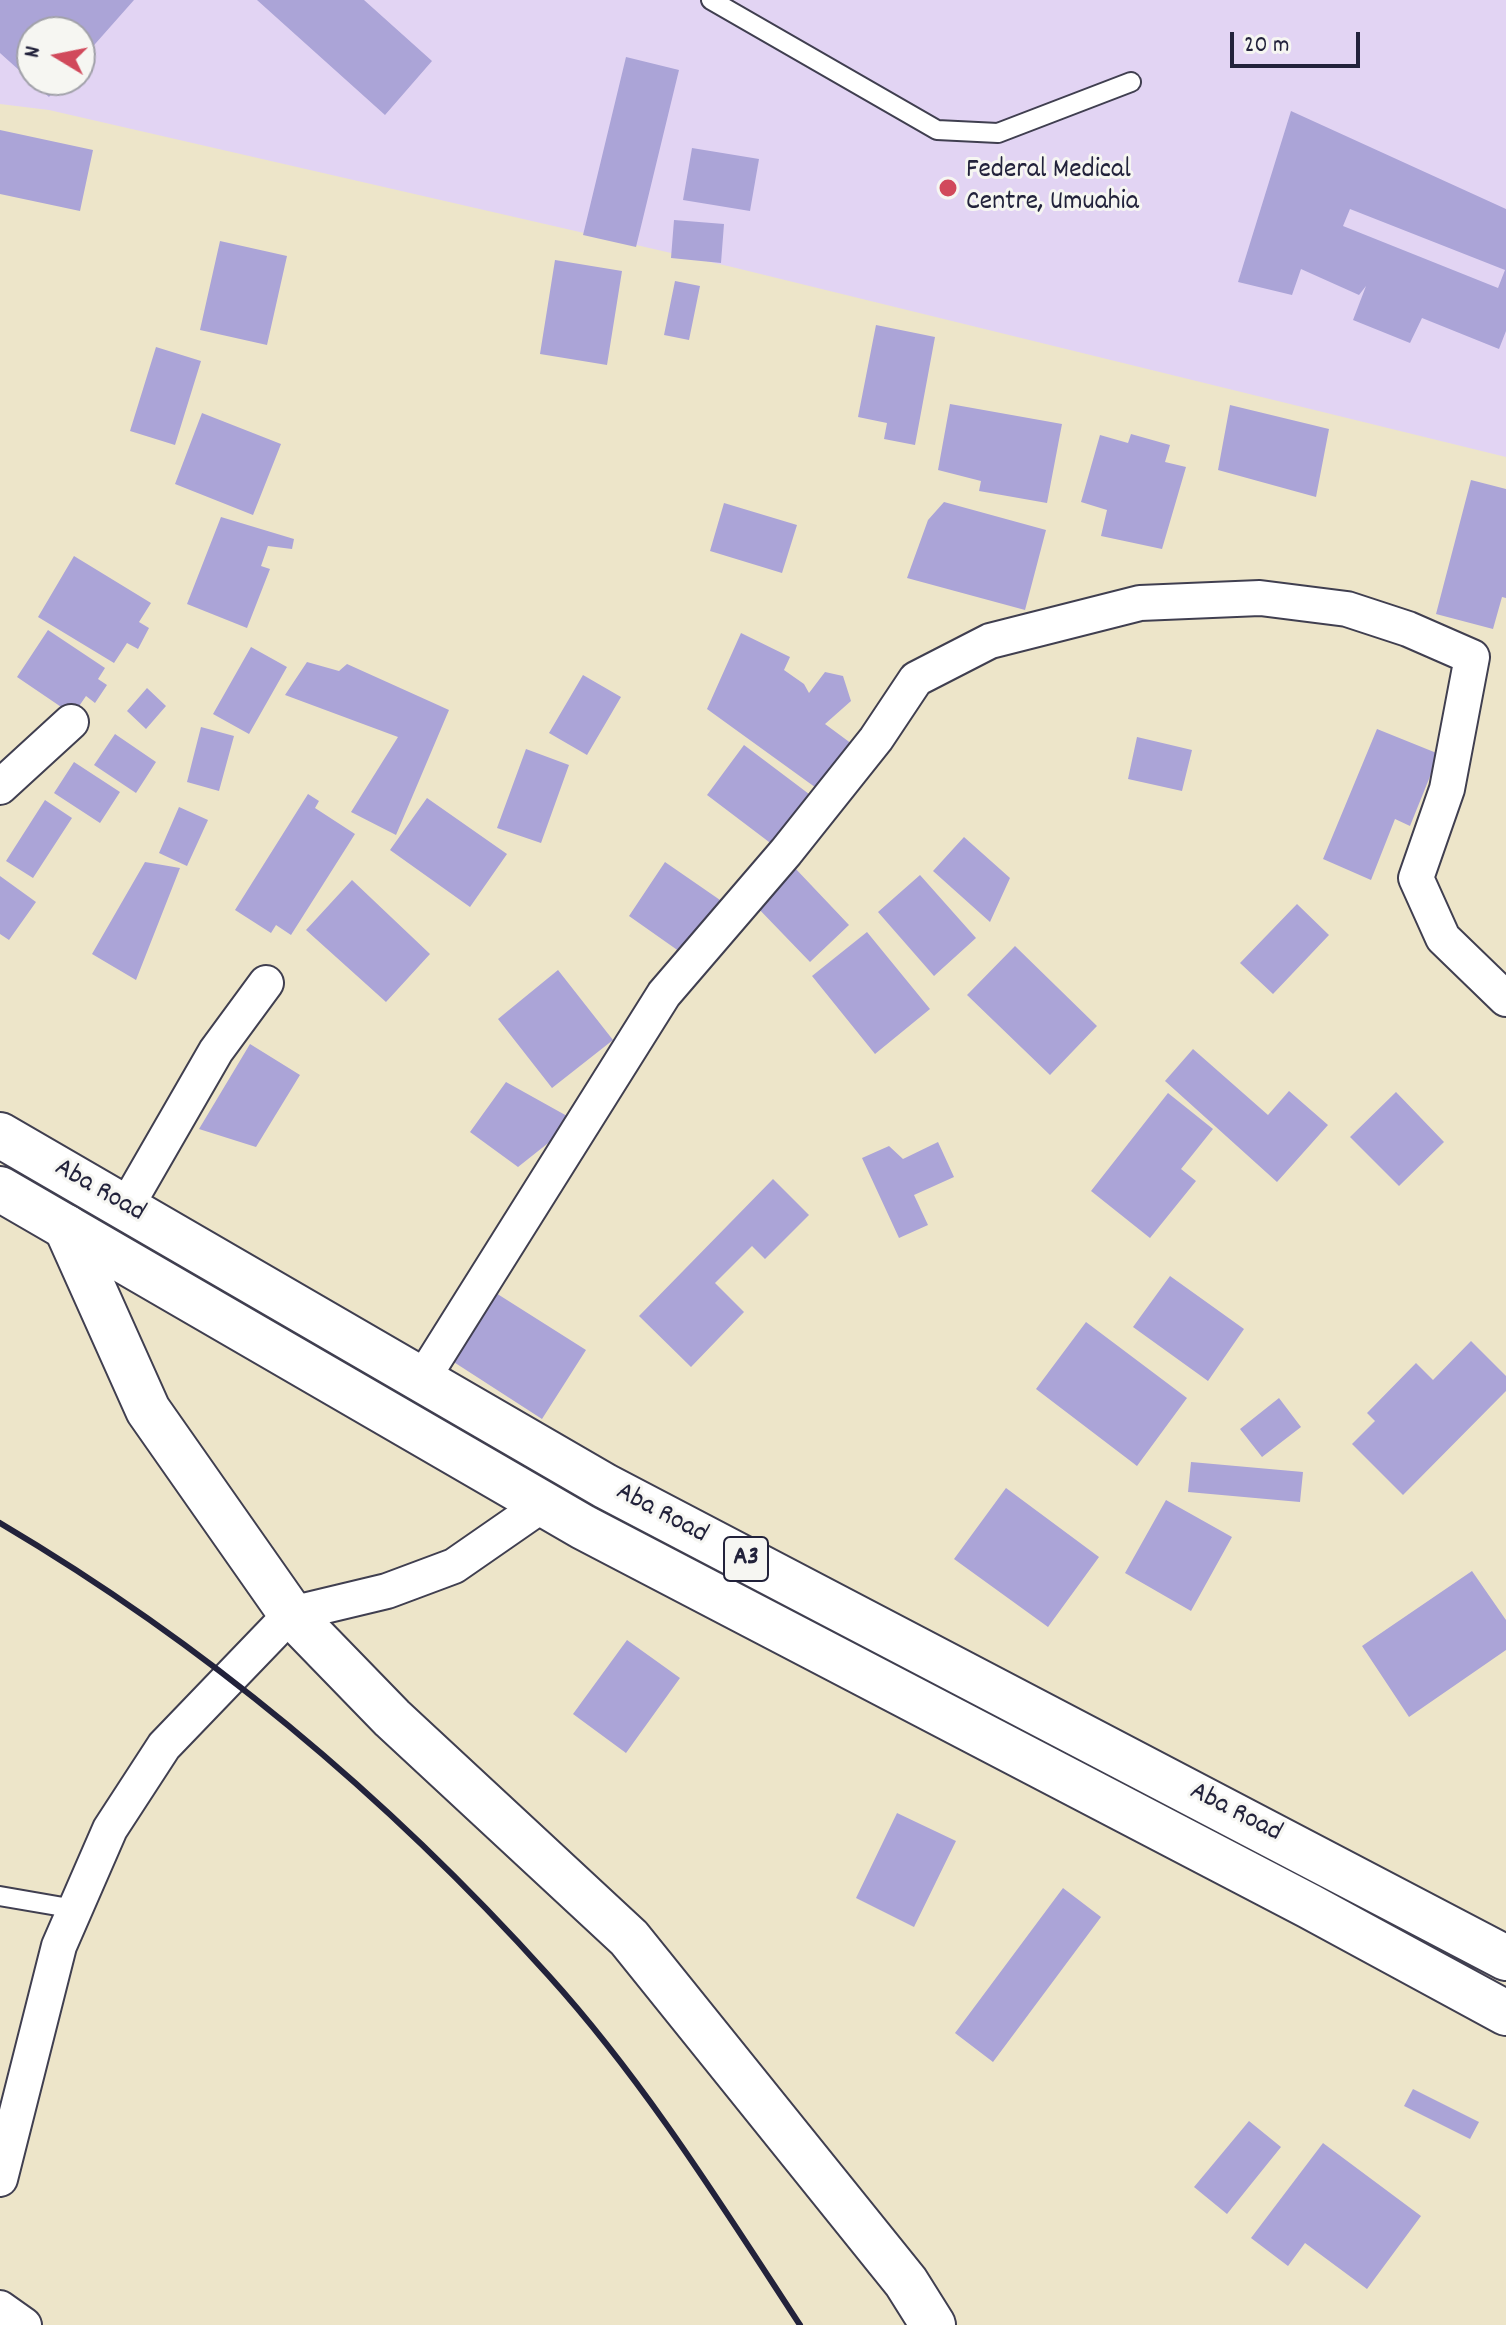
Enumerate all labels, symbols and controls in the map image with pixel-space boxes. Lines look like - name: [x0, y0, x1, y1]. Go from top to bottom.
- north arrow: [16, 16, 96, 96]
- scale bar: [1234, 16, 1364, 66]
- text: 20 m: [1244, 29, 1290, 63]
- text: N: [18, 44, 50, 60]
- place label: Federal Medical Centre, Umuahia: [966, 155, 1139, 221]
- marker: Federal Medical Centre, Umuahia: [937, 177, 959, 199]
- street label: Aba Road: [48, 1153, 150, 1231]
- street label: Aba Road: [609, 1477, 713, 1553]
- road number: A3: [724, 1537, 768, 1581]
- street label: Aba Road: [1183, 1776, 1287, 1852]

